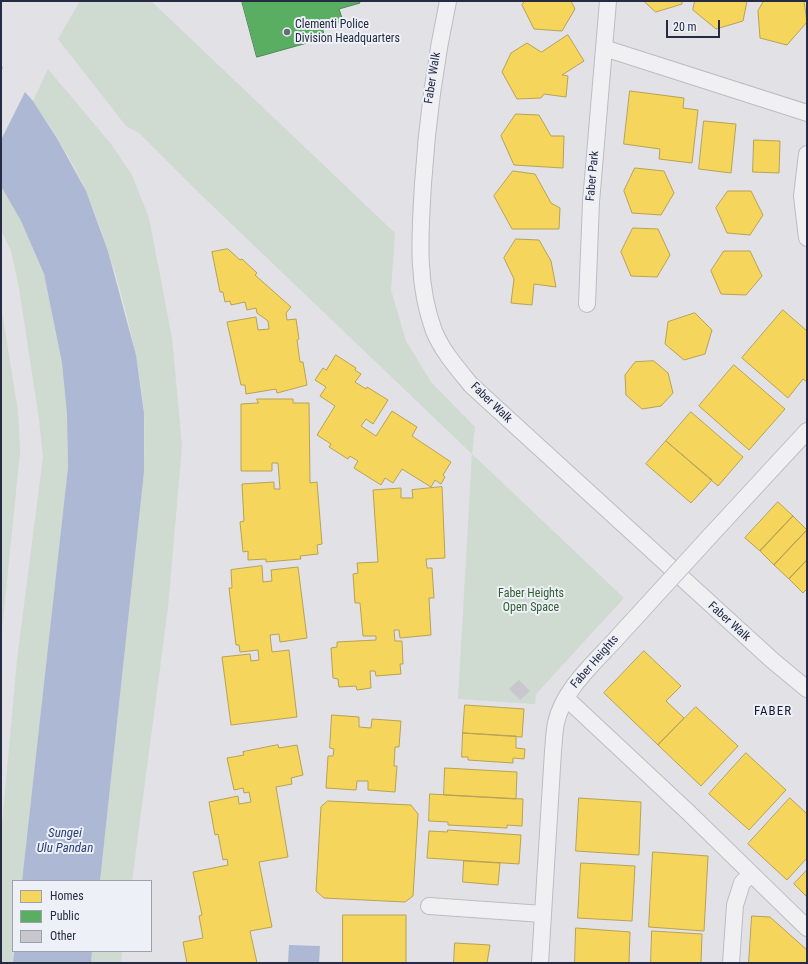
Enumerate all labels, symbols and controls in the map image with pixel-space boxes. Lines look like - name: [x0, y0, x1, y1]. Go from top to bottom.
- scale bar: [668, 12, 722, 38]
- place label: Clementi Police Division Headquarters: [295, 18, 400, 46]
- text: 20 m: [673, 20, 697, 34]
- marker: Clementi Police Division Headquarters: [282, 27, 292, 37]
- street label: Faber Walk: [422, 51, 444, 105]
- street label: Faber Park: [584, 150, 602, 202]
- street label: Faber Walk: [467, 380, 515, 426]
- park label: Faber Heights Open Space: [498, 587, 564, 615]
- street label: Faber Walk: [705, 599, 753, 645]
- street label: Faber Heights: [568, 632, 622, 692]
- district label: FABER: [754, 704, 792, 720]
- water label: Sungei Ulu Pandan: [37, 826, 93, 857]
- legend: [12, 880, 152, 952]
- text: Homes: [50, 889, 84, 903]
- text: Public: [50, 909, 79, 923]
- text: Other: [50, 929, 76, 943]

